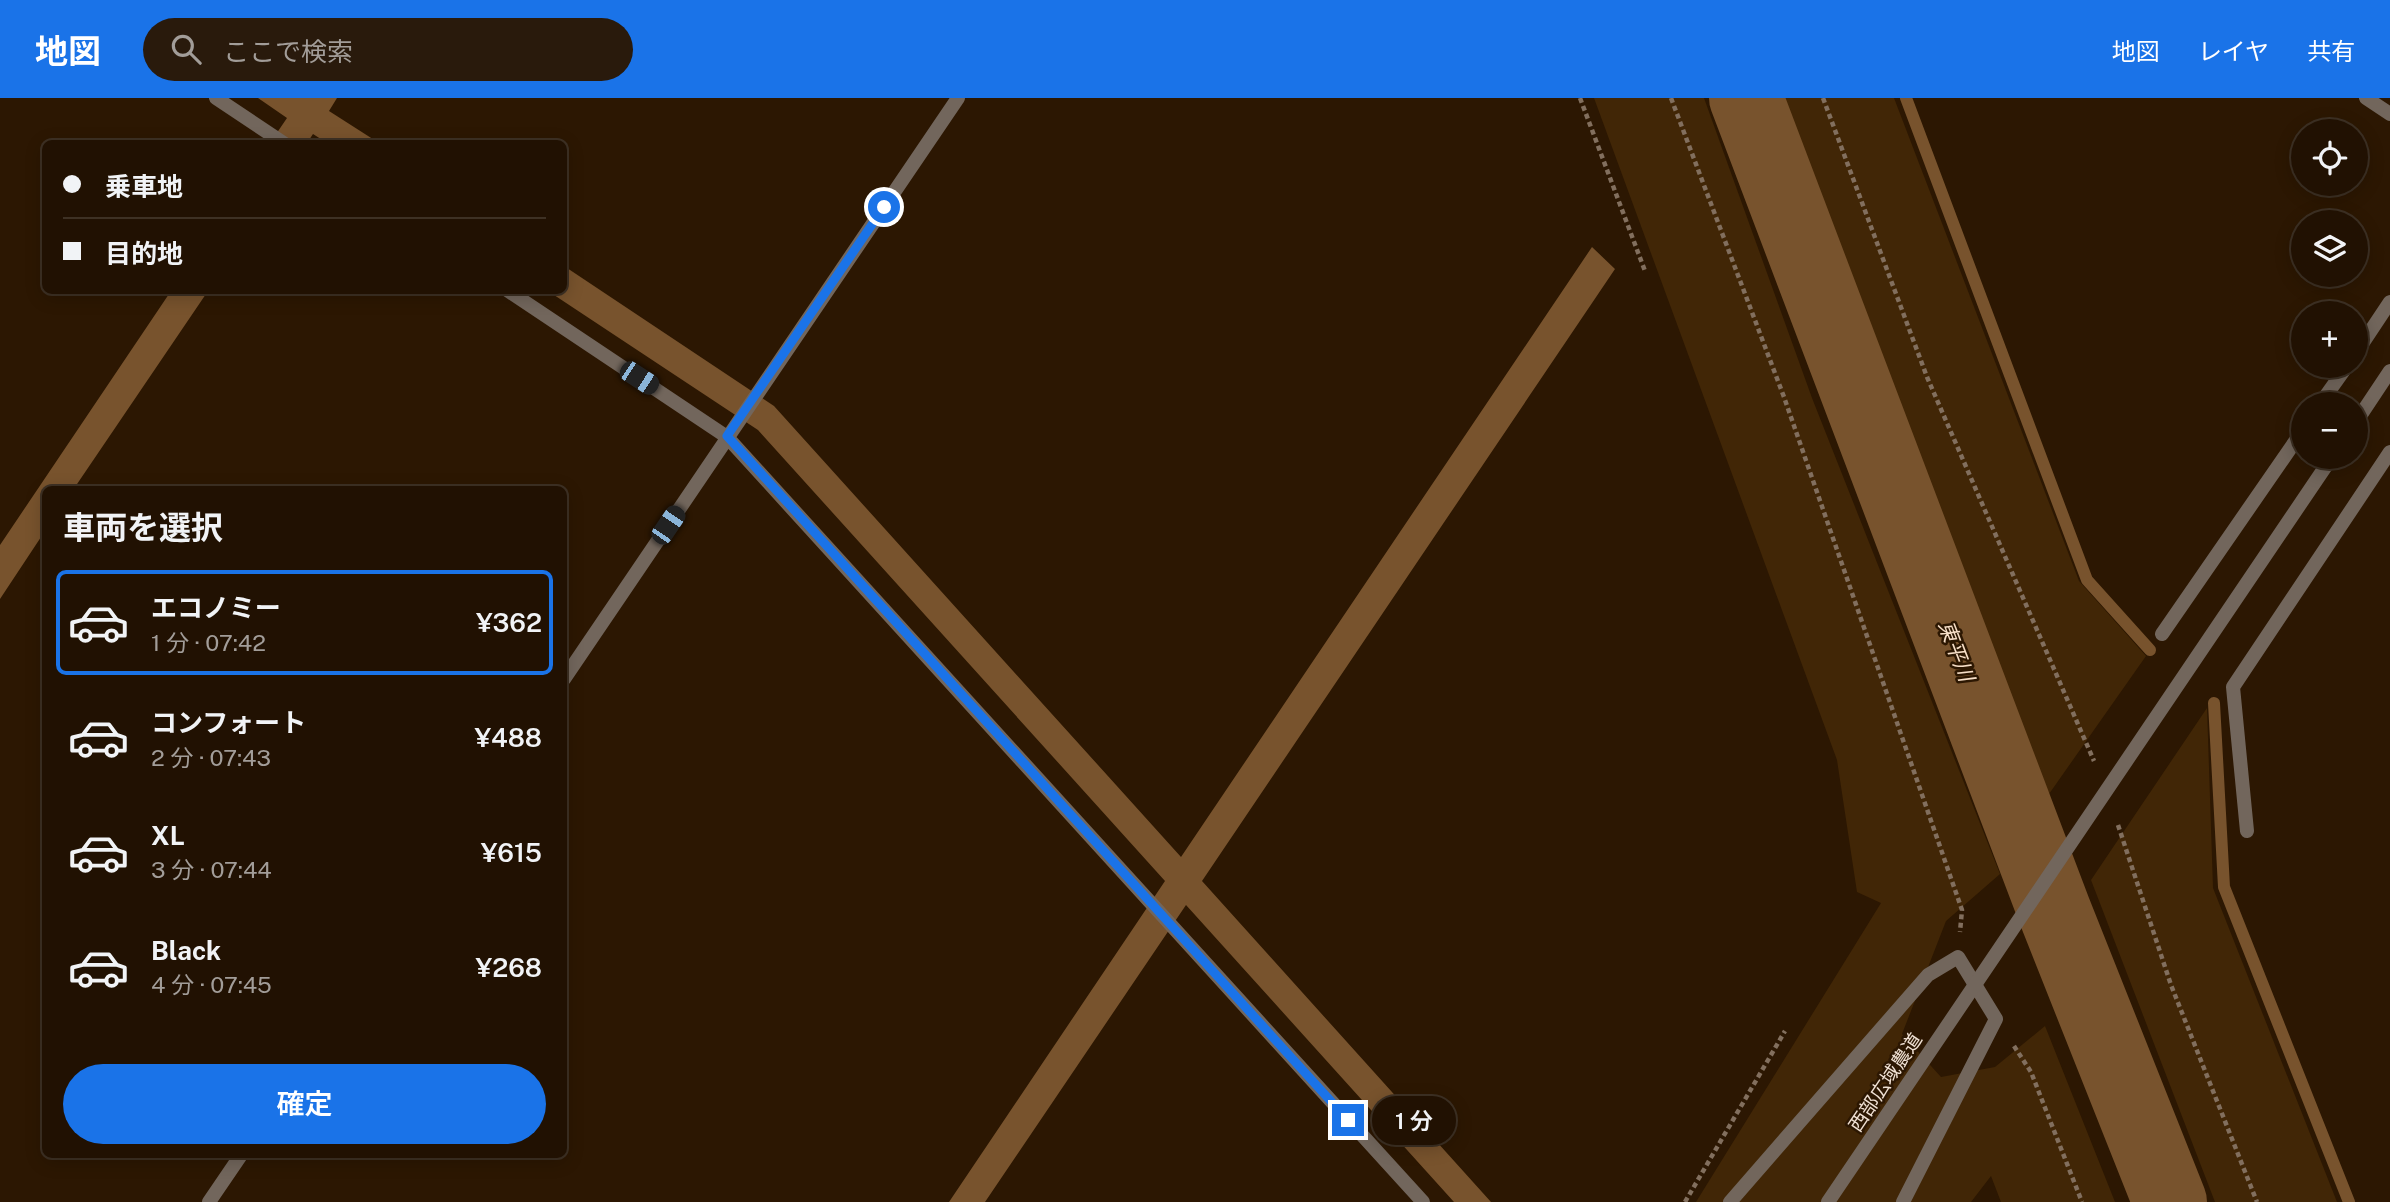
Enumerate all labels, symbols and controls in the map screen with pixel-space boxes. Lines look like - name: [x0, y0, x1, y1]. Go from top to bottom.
- search box: [143, 18, 633, 81]
- icon: search: [167, 30, 205, 68]
- text: 地図: [35, 32, 101, 70]
- text: ここで検索: [223, 36, 353, 67]
- text: 地図: [2112, 37, 2160, 65]
- text: レイヤ: [2198, 37, 2269, 65]
- text: 共有: [2307, 37, 2355, 65]
- map controls: [2291, 119, 2368, 469]
- button: locate: [2291, 119, 2368, 196]
- text: 乗車地: [105, 171, 183, 202]
- route start: [868, 191, 900, 223]
- button: layers: [2291, 210, 2368, 287]
- text: 目的地: [105, 238, 183, 269]
- button: +: [2291, 301, 2368, 378]
- car: [616, 358, 663, 398]
- button: −: [2291, 392, 2368, 469]
- car: [648, 502, 689, 548]
- text: 車両を選択: [63, 509, 223, 546]
- icon: car: [67, 591, 130, 654]
- text: エコノミー: [151, 592, 281, 623]
- text: ¥362: [476, 607, 542, 638]
- water label: 東平川: [1934, 617, 1980, 687]
- text: 1 分 · 07:42: [151, 629, 266, 656]
- icon: car: [67, 706, 130, 769]
- text: コンフォート: [151, 707, 306, 738]
- text: ¥488: [474, 722, 542, 753]
- text: 2 分 · 07:43: [151, 744, 271, 771]
- text: XL: [151, 820, 185, 851]
- icon: car: [67, 821, 130, 884]
- text: ¥615: [481, 837, 542, 868]
- text: 3 分 · 07:44: [151, 856, 272, 883]
- text: Black: [151, 935, 221, 966]
- icon: car: [67, 936, 130, 999]
- text: ¥268: [476, 952, 542, 983]
- text: 4 分 · 07:45: [151, 971, 272, 998]
- street label: 西部広域農道: [1844, 1029, 1926, 1135]
- button: 確定: [63, 1064, 546, 1144]
- callout: 1 分: [1372, 1096, 1456, 1144]
- route end: [1332, 1104, 1364, 1136]
- text: 1 分: [1395, 1107, 1433, 1134]

